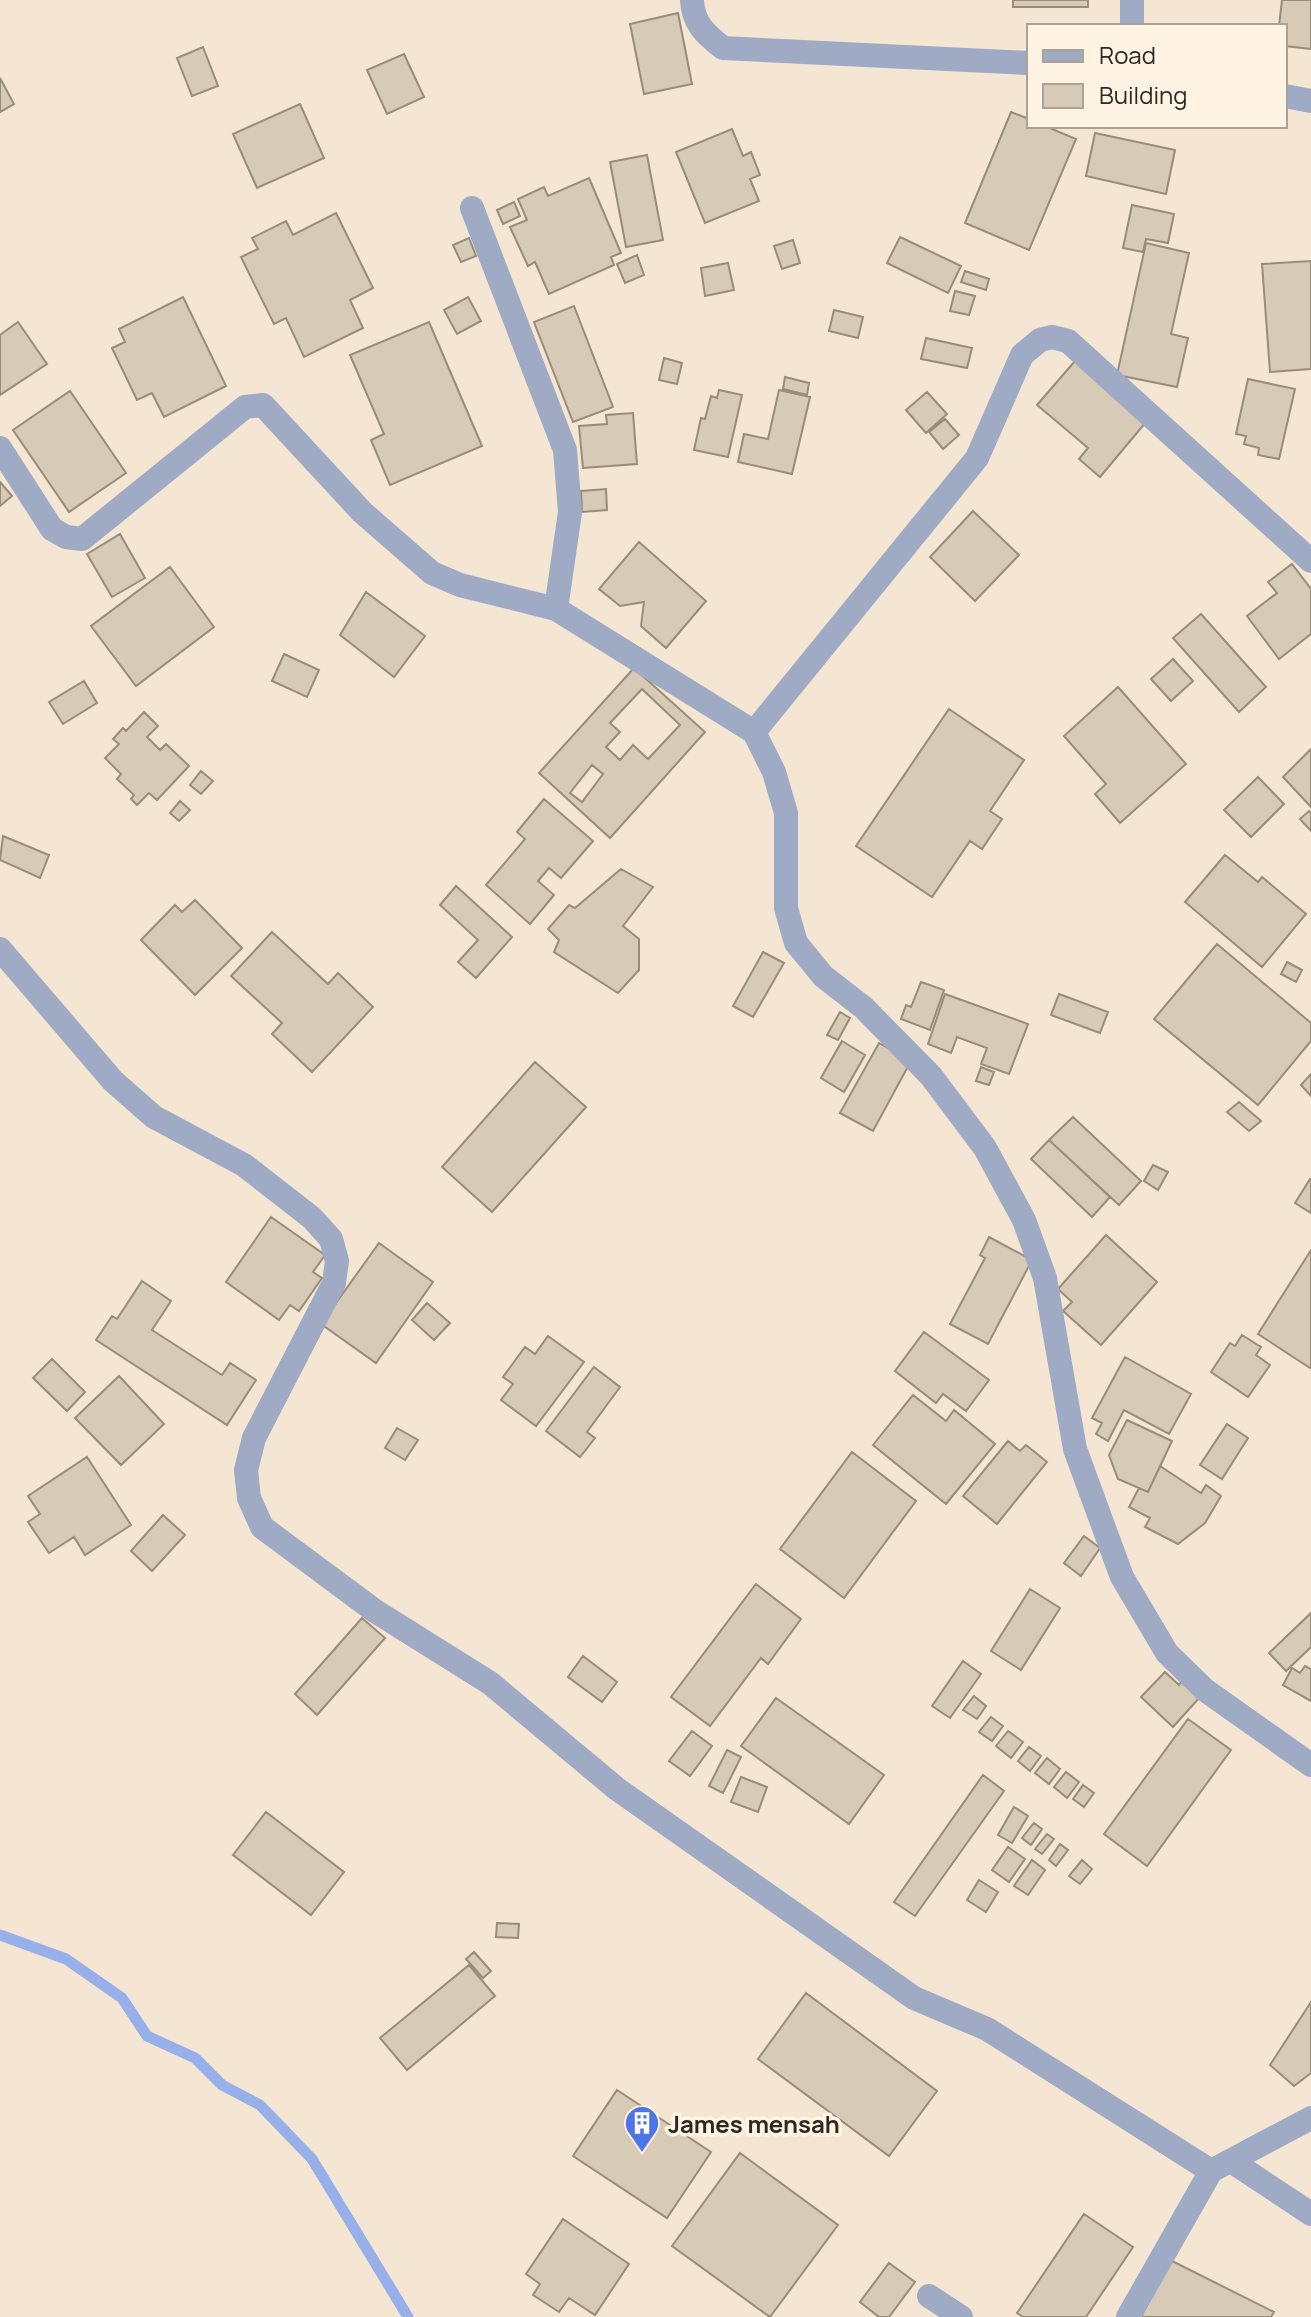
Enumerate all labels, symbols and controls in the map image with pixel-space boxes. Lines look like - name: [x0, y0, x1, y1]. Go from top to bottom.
- legend: [1027, 24, 1287, 128]
- text: Road: [1099, 38, 1156, 71]
- text: Building: [1099, 78, 1187, 111]
- building icon: James mensah: [623, 2104, 661, 2154]
- place label: James mensah: [668, 2107, 840, 2140]

